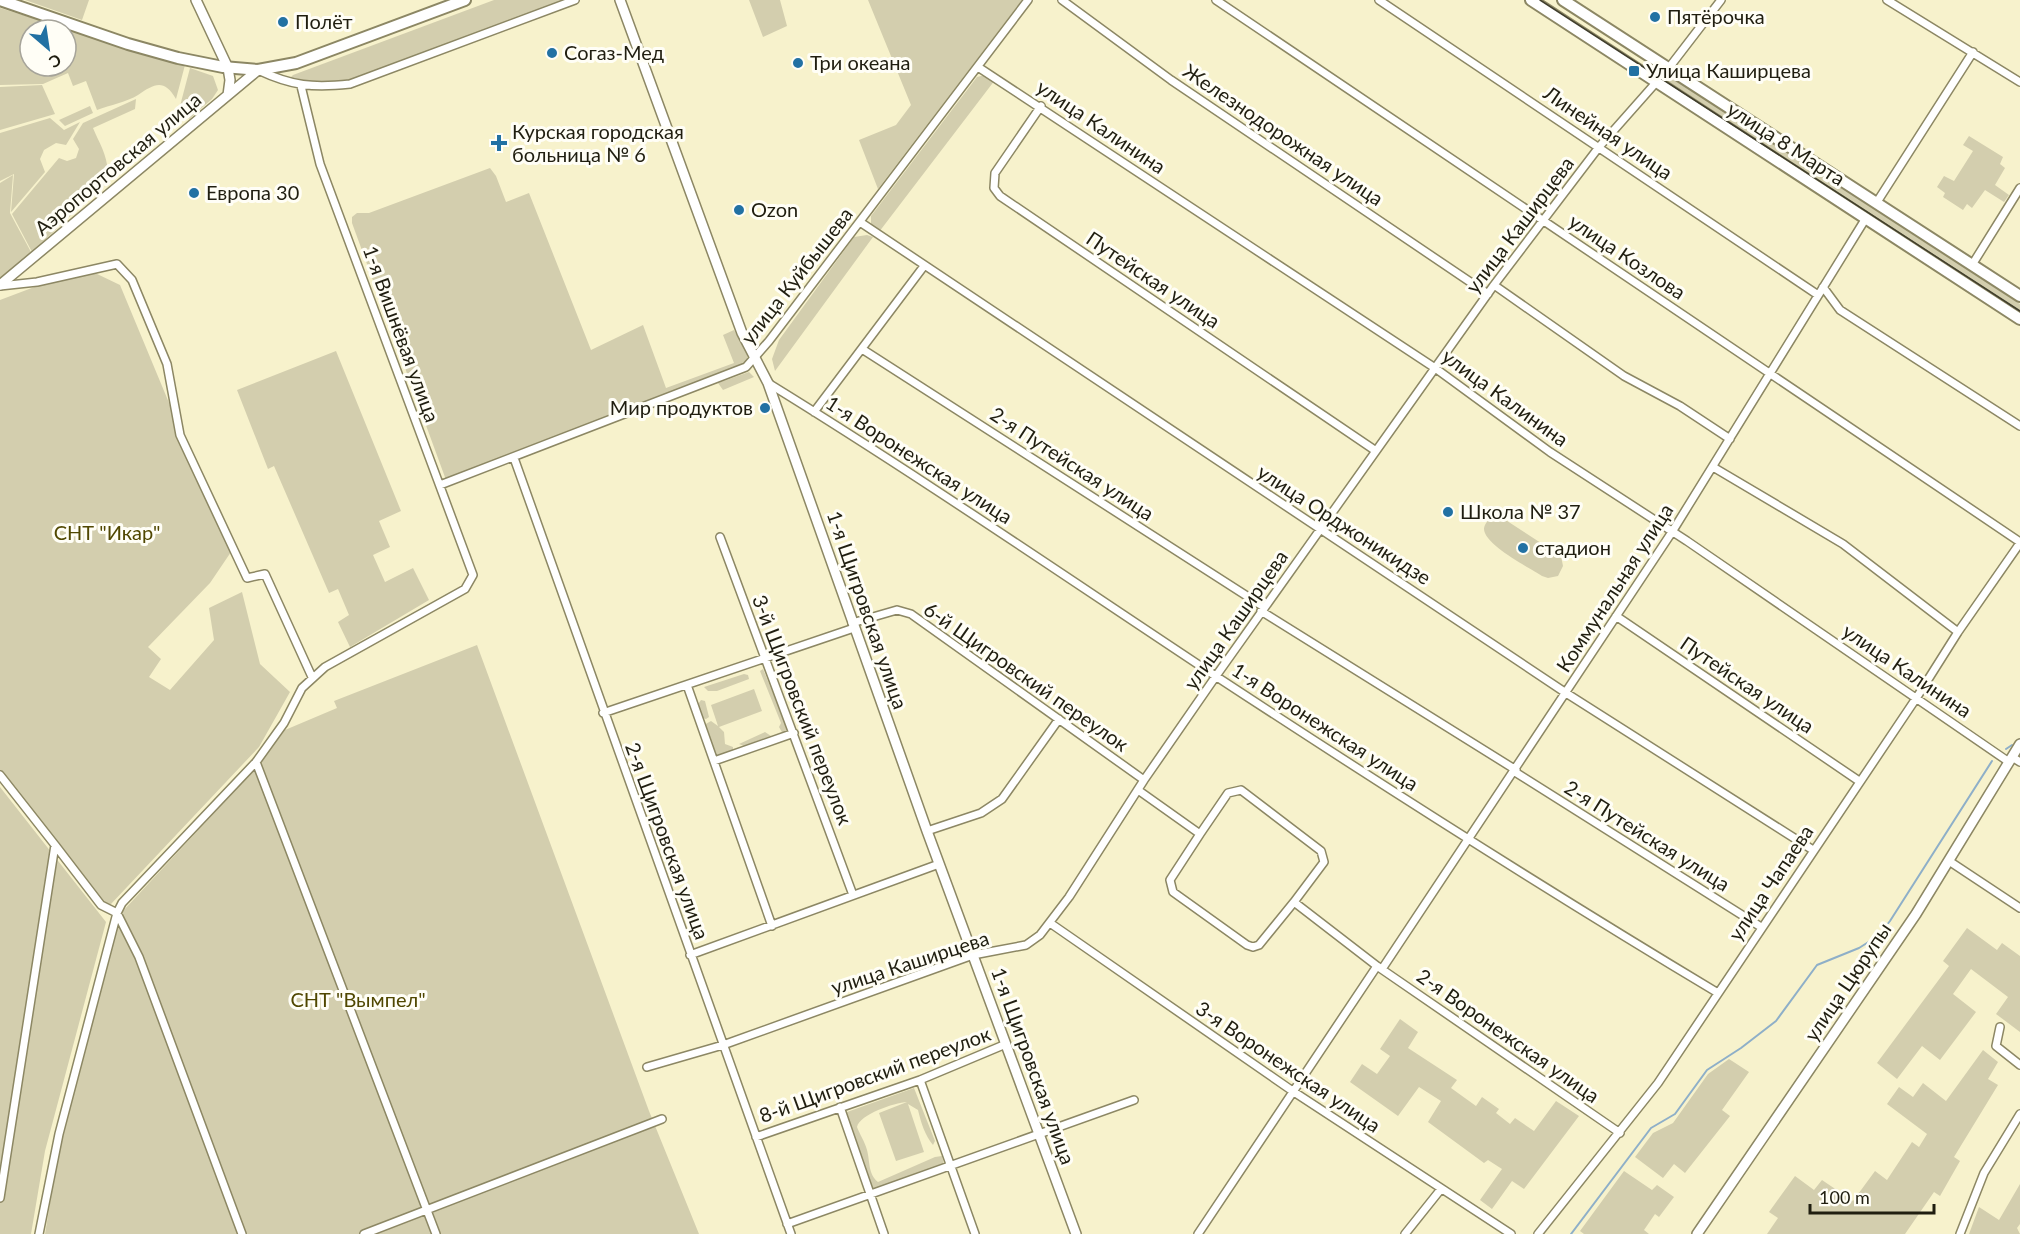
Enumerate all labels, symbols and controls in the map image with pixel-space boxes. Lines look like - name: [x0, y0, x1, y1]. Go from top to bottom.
- place label: Пятёрочка: [1667, 4, 1765, 28]
- place label: Полёт: [295, 9, 353, 33]
- marker: Пятёрочка: [1648, 10, 1662, 24]
- marker: Полёт: [276, 15, 290, 29]
- north arrow: [18, 18, 78, 78]
- place label: Согаз-Мед: [564, 40, 664, 64]
- marker: Согаз-Мед: [545, 46, 559, 60]
- place label: Три океана: [810, 50, 910, 74]
- text: С: [46, 51, 65, 73]
- marker: Три океана: [791, 56, 805, 70]
- street label: Железнодорожная улица: [1179, 58, 1388, 210]
- place label: Улица Каширцева: [1646, 58, 1811, 82]
- marker: Улица Каширцева: [1627, 64, 1641, 78]
- street label: улица Калинина: [1033, 74, 1171, 178]
- street label: Линейная улица: [1539, 80, 1677, 184]
- street label: Аэропортовская улица: [29, 87, 205, 240]
- street label: улица 8 Марта: [1723, 96, 1850, 190]
- place label: Курская городская больница № 6: [512, 119, 684, 166]
- marker: Курская городская больница № 6: [490, 134, 508, 152]
- street label: улица Каширцева: [1460, 152, 1578, 297]
- place label: Европа 30: [206, 180, 299, 204]
- marker: Европа 30: [187, 186, 201, 200]
- place label: Ozon: [751, 197, 798, 221]
- street label: улица Куйбышева: [735, 202, 857, 349]
- marker: Ozon: [732, 203, 746, 217]
- street label: улица Козлова: [1565, 208, 1690, 304]
- street label: Путейская улица: [1082, 226, 1225, 333]
- street label: 1-я Вишнёвая улица: [359, 242, 445, 425]
- street label: улица Калинина: [1438, 343, 1573, 451]
- street label: 1-я Воронежская улица: [822, 390, 1017, 528]
- place label: Мир продуктов: [610, 395, 753, 419]
- marker: Мир продуктов: [758, 401, 772, 415]
- street label: 2-я Путейская улица: [986, 401, 1159, 525]
- street label: улица Орджоникидзе: [1253, 459, 1436, 589]
- place label: Школа № 37: [1460, 499, 1581, 523]
- street label: Коммунальная улица: [1551, 499, 1678, 676]
- marker: Школа № 37: [1441, 505, 1455, 519]
- street label: 1-я Щигровская улица: [823, 507, 913, 712]
- park label: СНТ "Икар": [54, 520, 160, 544]
- place label: стадион: [1535, 535, 1611, 559]
- marker: стадион: [1516, 541, 1530, 555]
- street label: улица Каширцева: [1178, 545, 1292, 694]
- street label: 3-й Щигровский переулок: [748, 591, 858, 829]
- street label: 6-й Щигровский переулок: [920, 596, 1134, 756]
- street label: улица Калинина: [1839, 618, 1977, 722]
- street label: Путейская улица: [1676, 631, 1819, 738]
- street label: 1-я Воронежская улица: [1228, 657, 1423, 795]
- street label: 2-я Щигровская улица: [621, 739, 715, 942]
- street label: 2-я Путейская улица: [1561, 775, 1734, 896]
- street label: улица Чапаева: [1723, 820, 1818, 945]
- street label: улица Цюрупы: [1799, 918, 1896, 1045]
- street label: улица Каширцева: [828, 925, 992, 999]
- street label: 2-я Воронежская улица: [1413, 963, 1604, 1107]
- street label: 1-я Щигровская улица: [987, 964, 1081, 1167]
- park label: СНТ "Вымпел": [290, 987, 426, 1011]
- street label: 3-я Воронежская улица: [1192, 995, 1385, 1137]
- street label: 8-й Щигровский переулок: [756, 1021, 994, 1127]
- scale bar: [1810, 1177, 1934, 1215]
- text: 100 m: [1819, 1186, 1870, 1208]

